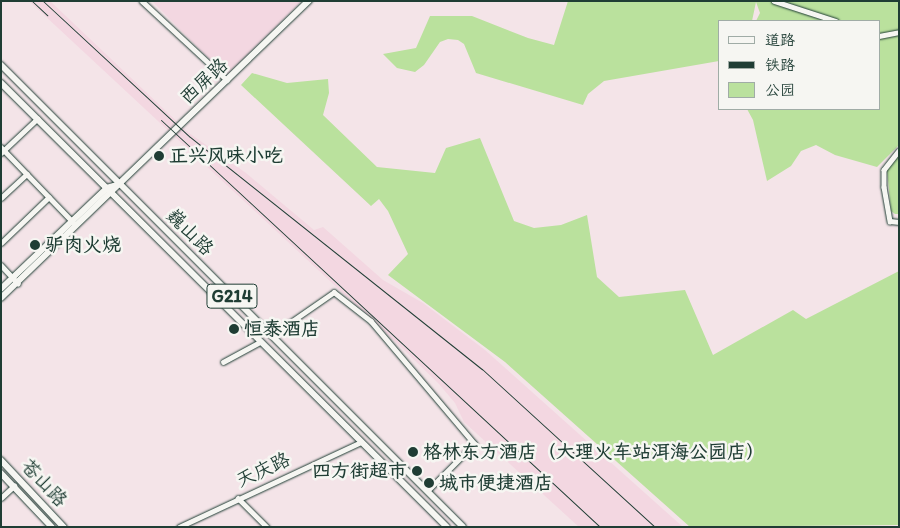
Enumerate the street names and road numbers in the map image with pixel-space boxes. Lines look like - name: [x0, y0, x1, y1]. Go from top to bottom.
- street label: 西屏路: [175, 53, 233, 109]
- street label: 巍山路: [162, 204, 218, 260]
- road number: G214: [206, 280, 258, 312]
- street label: 天庆路: [232, 448, 294, 492]
- street label: 苍山路: [16, 455, 72, 511]

